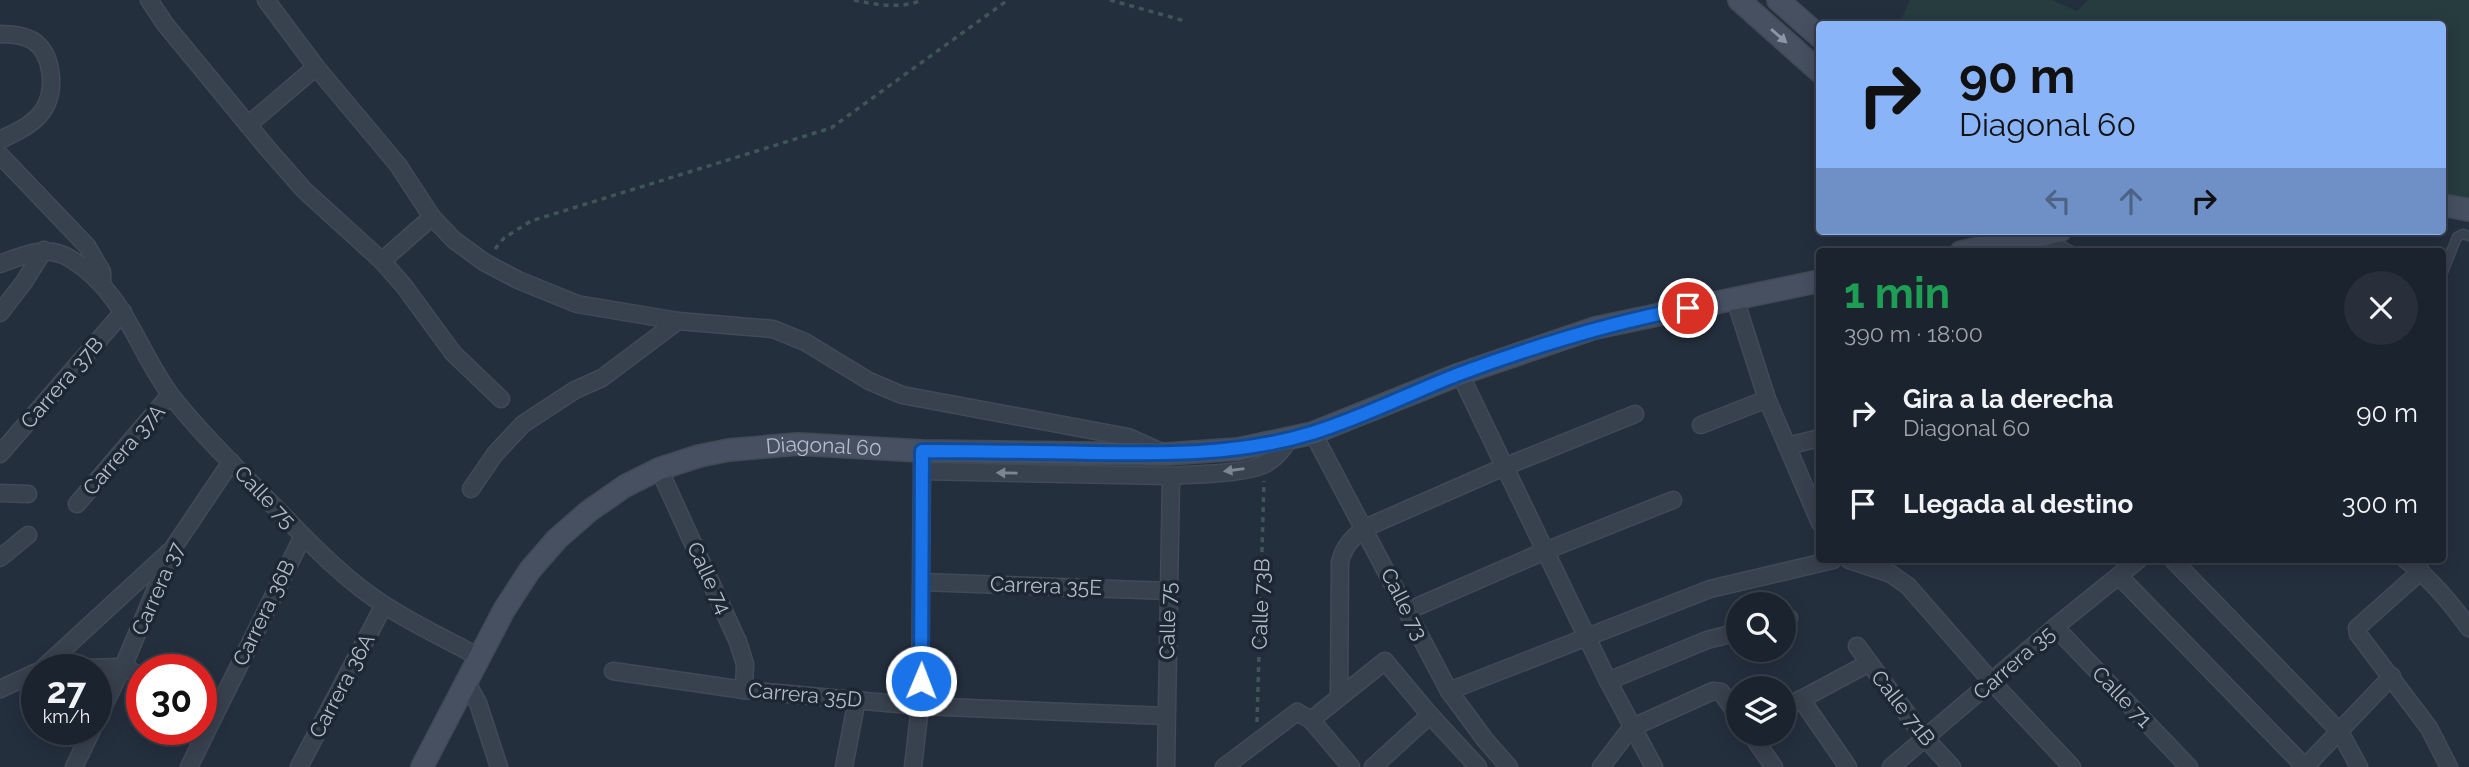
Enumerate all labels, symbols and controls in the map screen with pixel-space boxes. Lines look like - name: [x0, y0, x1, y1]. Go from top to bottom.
- one-way arrow: [1770, 28, 1788, 44]
- text: 90 m: [1959, 47, 2075, 104]
- icon: right: [1844, 49, 1935, 140]
- text: Diagonal 60: [1959, 106, 2136, 143]
- icon: left: [2039, 182, 2077, 220]
- icon: ahead: [2112, 182, 2150, 220]
- icon: right: [2185, 182, 2223, 220]
- text: 1 min: [1844, 269, 1950, 318]
- button: close: [2344, 271, 2418, 345]
- pin: [1658, 278, 1718, 338]
- icon: arrive: [1669, 289, 1707, 327]
- text: 390 m · 18:00: [1844, 320, 1983, 347]
- street label: Carrera 37B: [15, 332, 108, 434]
- text: Gira a la derecha: [1903, 384, 2113, 414]
- icon: right: [1844, 394, 1882, 432]
- text: 90 m: [2356, 398, 2418, 428]
- street label: Carrera 37A: [77, 399, 170, 500]
- text: Diagonal 60: [1903, 414, 2030, 441]
- street label: Diagonal 60: [765, 431, 882, 461]
- street label: Calle 75: [230, 460, 301, 533]
- one-way arrow: [1223, 465, 1245, 476]
- one-way arrow: [996, 467, 1018, 479]
- icon: arrive: [1844, 485, 1882, 523]
- text: Llegada al destino: [1903, 489, 2133, 519]
- text: 300 m: [2342, 489, 2418, 519]
- street label: Carrera 37: [126, 538, 189, 639]
- street label: Calle 74: [682, 538, 737, 618]
- street label: Carrera 36B: [227, 556, 300, 670]
- street label: Calle 73B: [1246, 558, 1275, 650]
- street label: Calle 73: [1376, 564, 1433, 644]
- street label: Carrera 35E: [990, 571, 1103, 600]
- street label: Calle 75: [1154, 582, 1181, 660]
- map controls: [1726, 592, 1796, 746]
- button: search: [1726, 592, 1796, 662]
- street label: Carrera 35: [1968, 621, 2059, 705]
- street label: Carrera 36A: [304, 629, 379, 742]
- position arrow: [884, 644, 958, 718]
- speed limit sign: 30: [126, 654, 217, 745]
- street label: Calle 71: [2087, 661, 2157, 732]
- street label: Calle 71B: [1866, 665, 1941, 751]
- text: 27: [47, 670, 86, 711]
- button: layers: [1726, 676, 1796, 746]
- street label: Carrera 35D: [747, 677, 863, 712]
- text: km/h: [43, 706, 90, 727]

